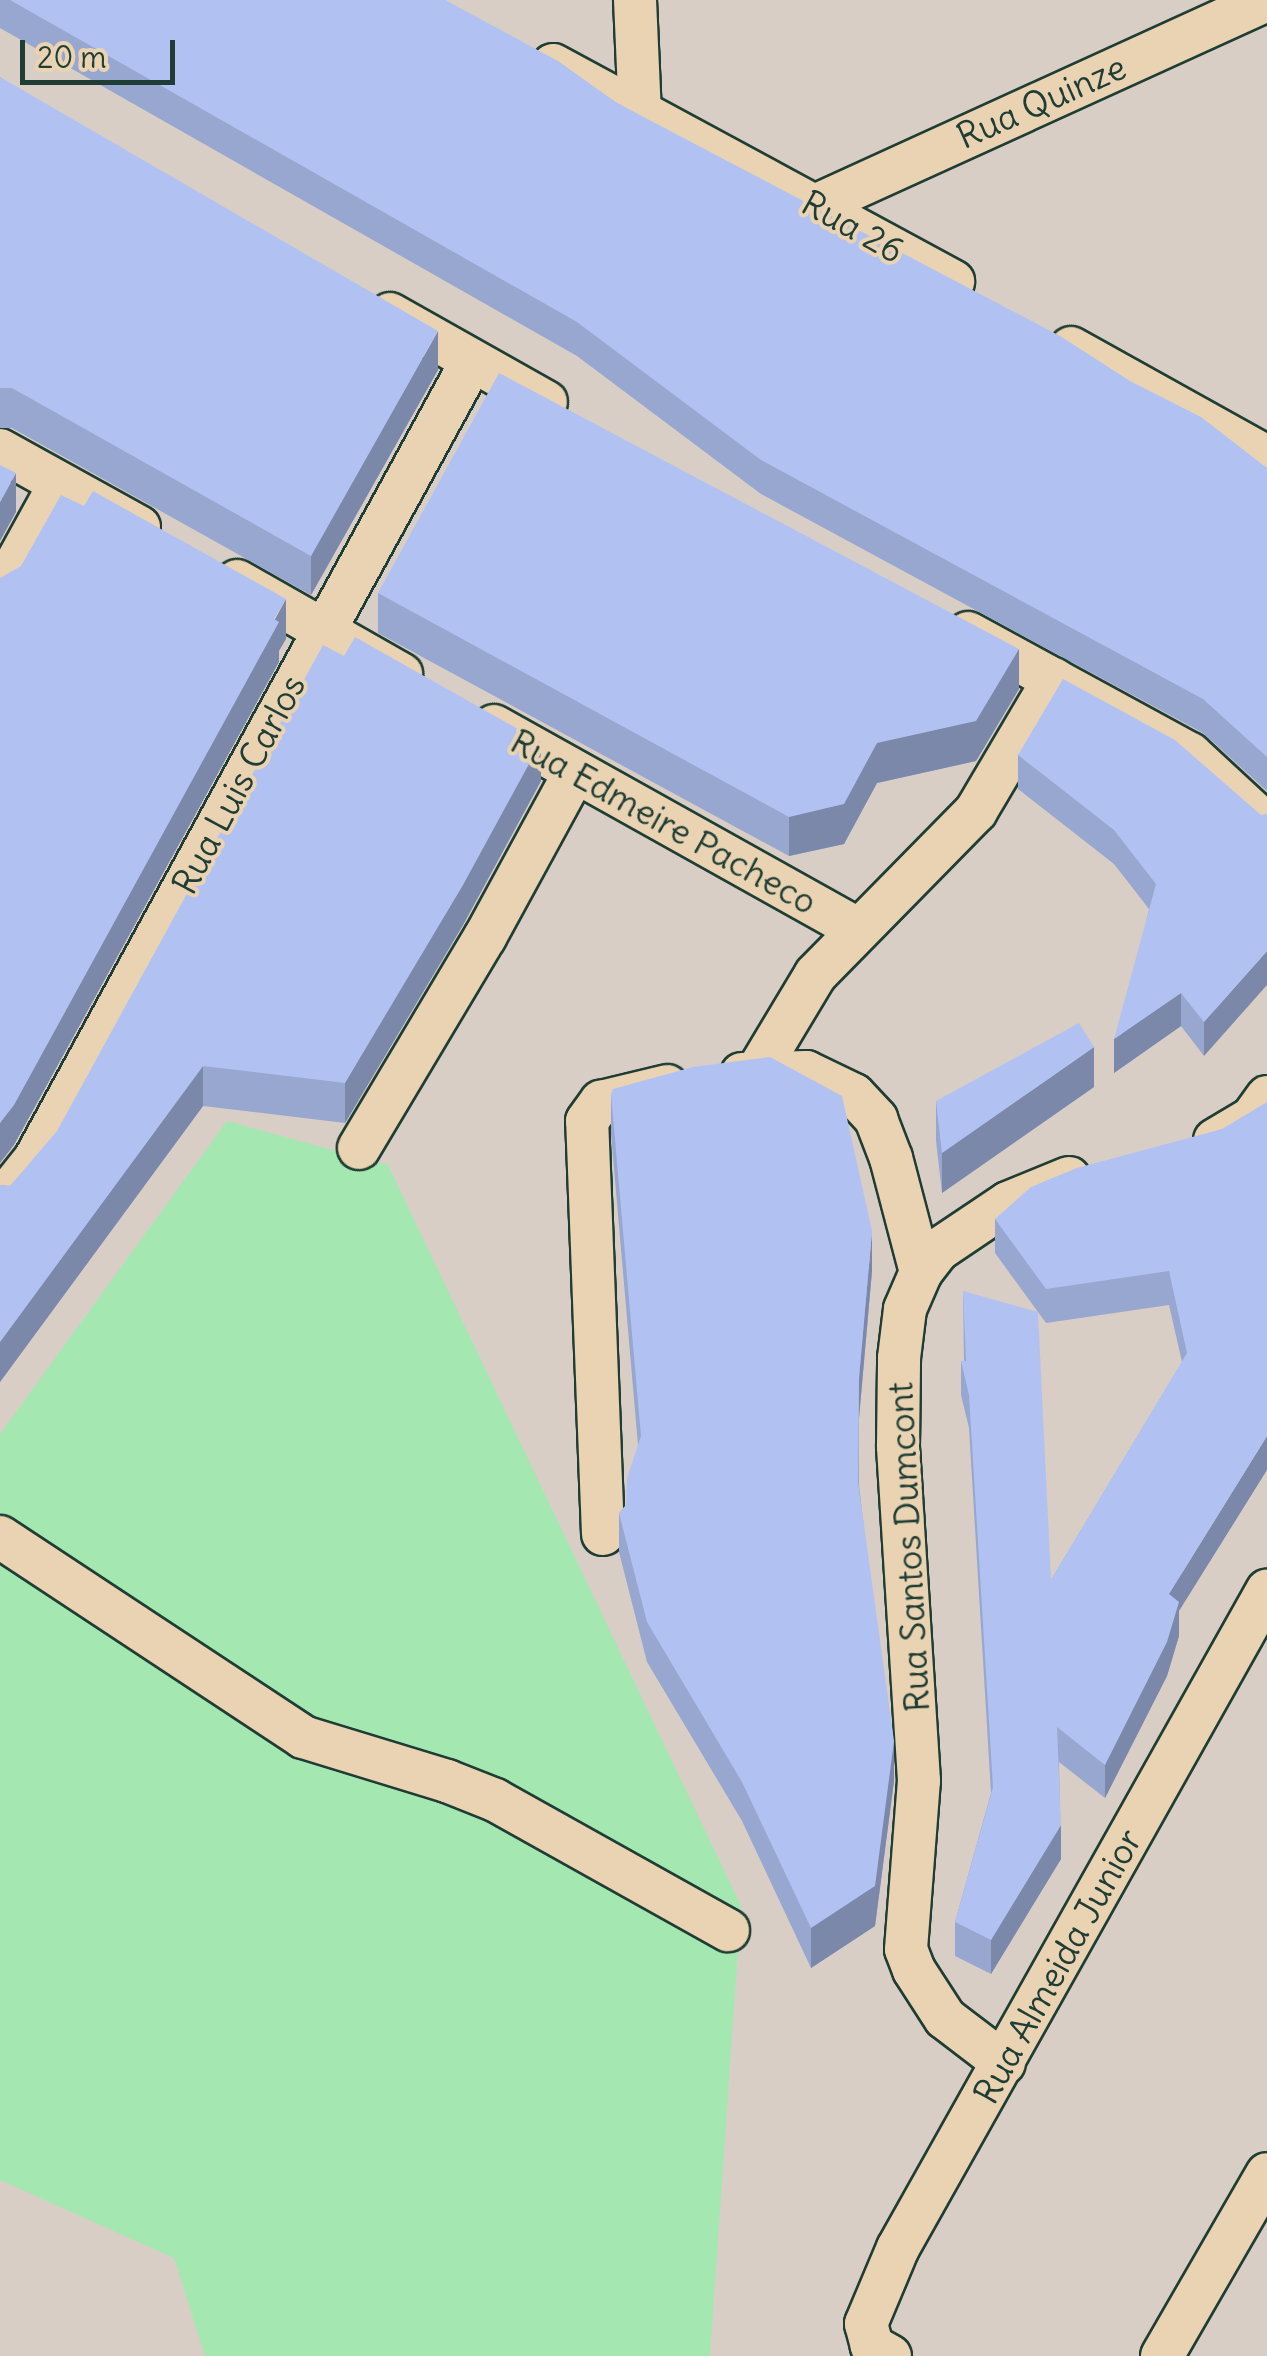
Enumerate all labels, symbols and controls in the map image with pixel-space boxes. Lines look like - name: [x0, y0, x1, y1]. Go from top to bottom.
- scale bar: [25, 20, 180, 82]
- text: 20 m: [37, 38, 107, 76]
- street label: Rua Quinze: [950, 45, 1132, 157]
- street label: Rua 26: [795, 181, 911, 271]
- street label: Rua Luis Carlos: [163, 667, 313, 901]
- street label: Rua Edmeire Pacheco: [504, 719, 824, 923]
- street label: Rua Santos Dumcont: [878, 1381, 938, 1713]
- street label: Rua Almeida Junior: [964, 1821, 1150, 2111]

